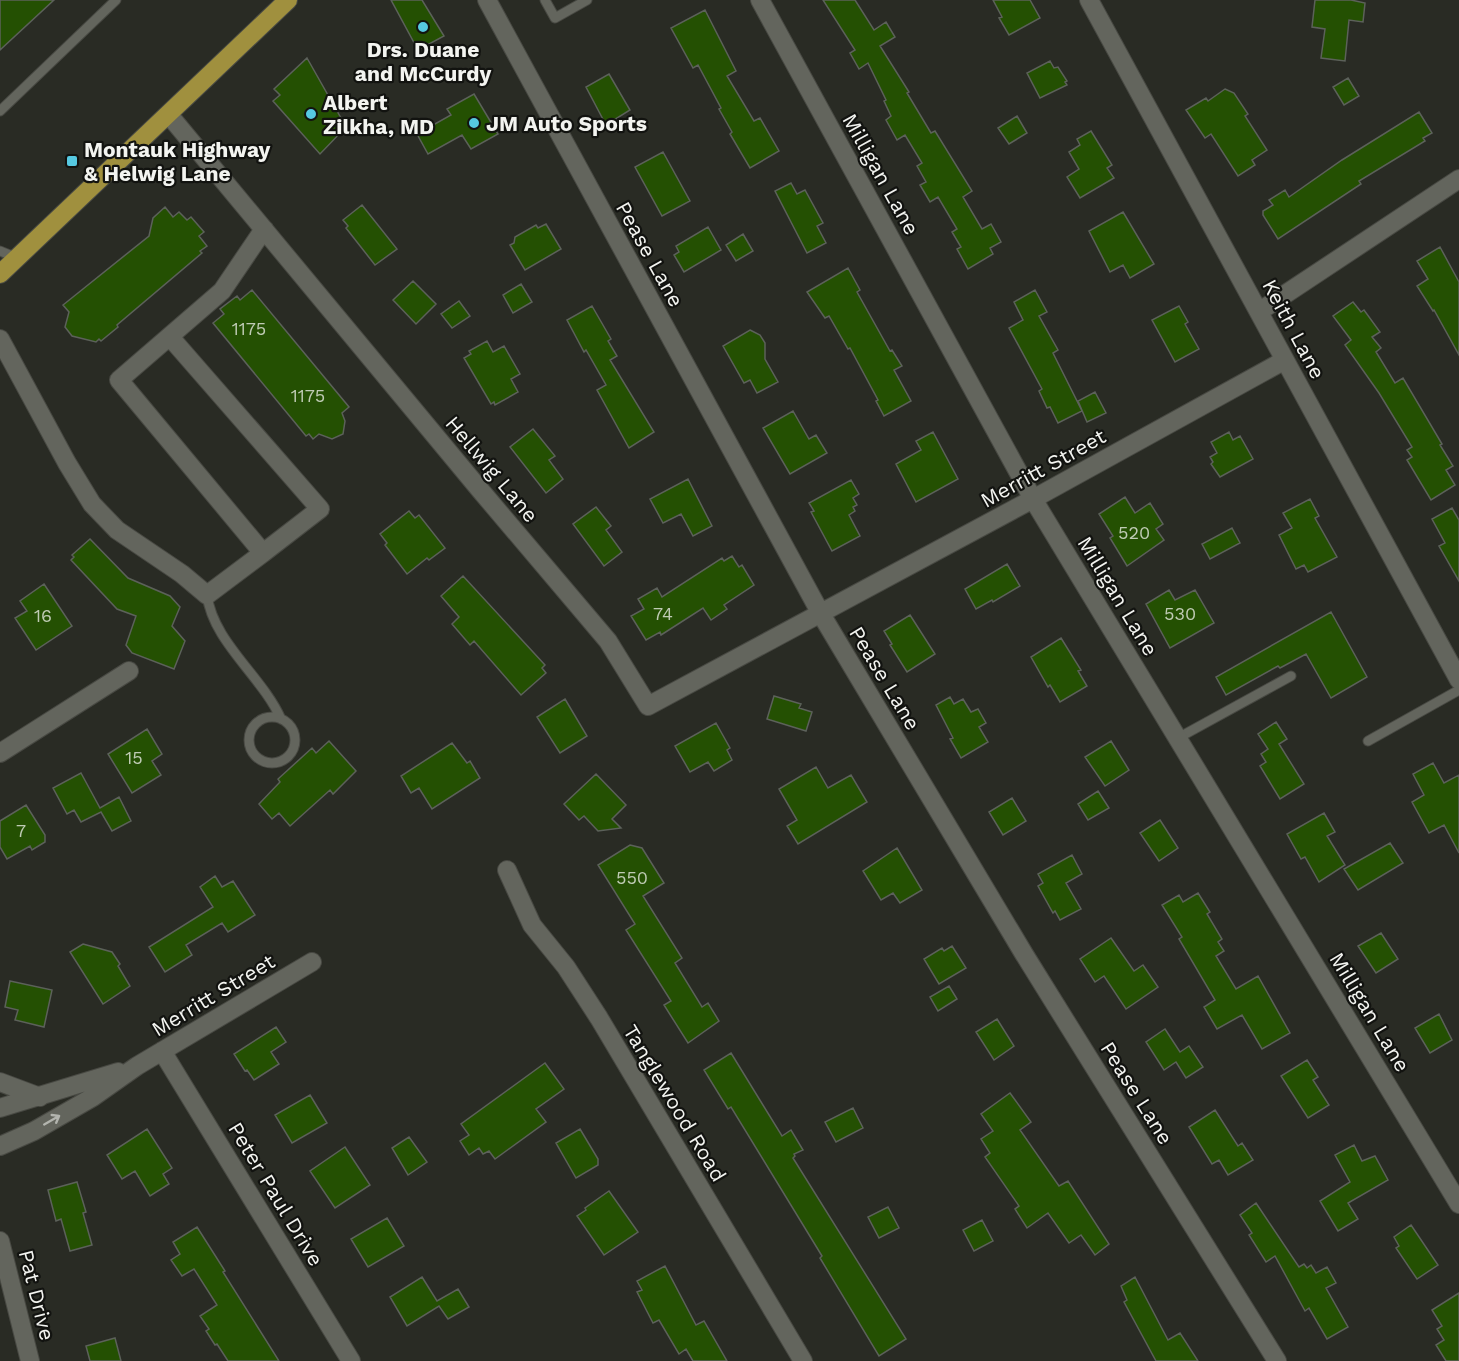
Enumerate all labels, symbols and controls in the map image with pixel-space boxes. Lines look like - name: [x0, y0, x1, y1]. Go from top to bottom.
- marker: Drs. Duane and McCurdy: [416, 20, 430, 34]
- place label: Drs. Duane and McCurdy: [355, 37, 491, 86]
- place label: Albert Zilkha, MD: [323, 90, 434, 139]
- marker: Albert Zilkha, MD: [304, 107, 318, 121]
- street label: Milligan Lane: [837, 109, 925, 239]
- place label: JM Auto Sports: [486, 111, 647, 136]
- marker: JM Auto Sports: [467, 116, 481, 130]
- place label: Montauk Highway & Helwig Lane: [84, 137, 271, 186]
- marker: Montauk Highway & Helwig Lane: [65, 154, 79, 168]
- street label: Pease Lane: [611, 197, 689, 311]
- street label: Keith Lane: [1257, 275, 1331, 383]
- house number: 1175: [232, 318, 266, 339]
- house number: 1175: [291, 385, 325, 406]
- street label: Hellwig Lane: [440, 411, 544, 527]
- street label: Merritt Street: [976, 423, 1110, 513]
- house number: 520: [1118, 522, 1150, 543]
- street label: Milligan Lane: [1073, 532, 1163, 660]
- house number: 74: [653, 603, 673, 624]
- house number: 530: [1164, 603, 1196, 624]
- house number: 16: [34, 605, 52, 626]
- street label: Pease Lane: [844, 622, 926, 734]
- house number: 15: [125, 747, 143, 768]
- house number: 7: [16, 820, 26, 841]
- house number: 550: [616, 867, 648, 888]
- street label: Merritt Street: [147, 948, 279, 1042]
- street label: Milligan Lane: [1325, 948, 1415, 1076]
- street label: Tanglewood Road: [618, 1020, 732, 1186]
- street label: Pease Lane: [1096, 1037, 1178, 1149]
- one-way arrow: [43, 1114, 60, 1126]
- street label: Peter Paul Drive: [223, 1118, 329, 1270]
- street label: Pat Drive: [14, 1247, 60, 1343]

